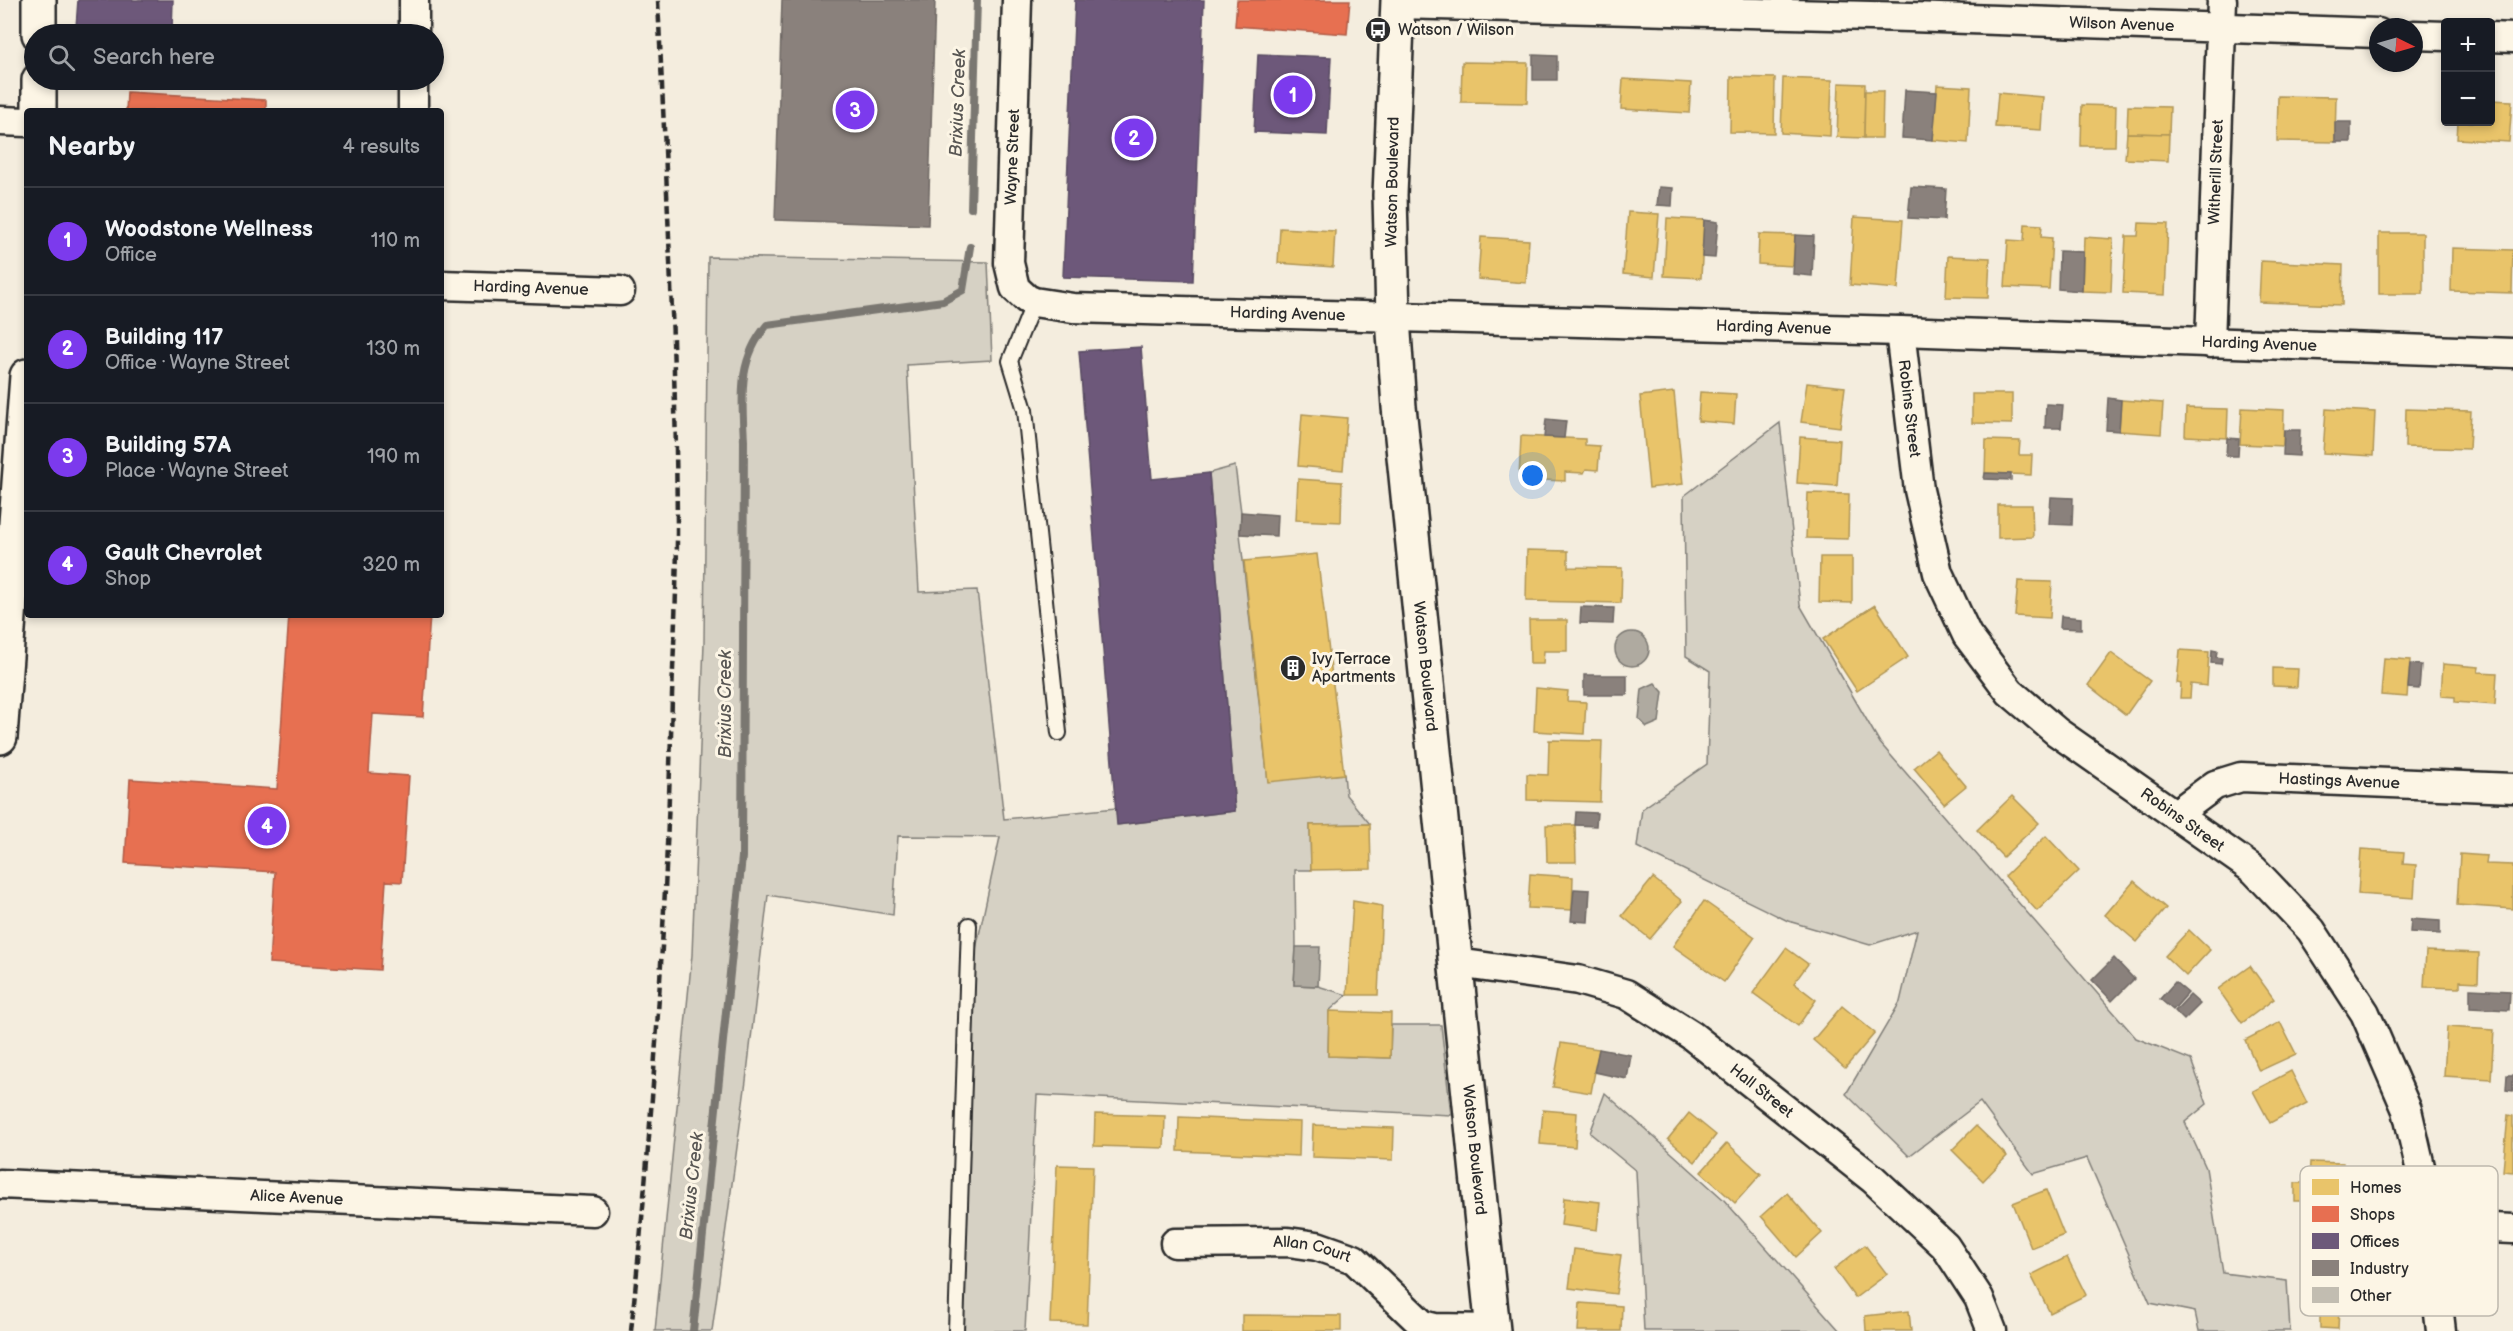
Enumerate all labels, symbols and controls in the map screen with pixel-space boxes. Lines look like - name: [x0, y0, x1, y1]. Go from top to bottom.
- street label: Wilson Avenue: [2069, 13, 2175, 36]
- bus stop icon: Watson / Wilson: [1363, 15, 1393, 45]
- north arrow: [2369, 18, 2423, 72]
- map controls: [2441, 18, 2495, 126]
- button: +: [2441, 18, 2495, 72]
- place label: Watson / Wilson: [1398, 21, 1514, 40]
- search box: [24, 24, 444, 90]
- icon: search: [45, 41, 78, 74]
- text: Search here: [93, 44, 215, 71]
- water label: Brixius Creek: [946, 48, 970, 157]
- pin: 1: [1274, 72, 1312, 118]
- button: −: [2441, 72, 2495, 126]
- pin: 3: [836, 88, 874, 132]
- street label: Wayne Street: [1002, 108, 1024, 206]
- pin: 2: [1114, 116, 1154, 160]
- street label: Watson Boulevard: [1382, 116, 1404, 248]
- street label: Witherill Street: [2205, 119, 2227, 225]
- text: Nearby: [48, 132, 135, 163]
- text: 4 results: [342, 135, 420, 159]
- text: Woodstone Wellness: [105, 216, 313, 243]
- text: 1: [63, 229, 72, 253]
- text: 110 m: [371, 229, 420, 253]
- text: Office: [105, 243, 157, 267]
- street label: Harding Avenue: [473, 277, 589, 299]
- street label: Harding Avenue: [1230, 303, 1346, 325]
- street label: Harding Avenue: [1716, 316, 1832, 339]
- text: Building 117: [105, 324, 223, 351]
- street label: Harding Avenue: [2201, 332, 2318, 355]
- text: 2: [62, 337, 73, 361]
- text: 130 m: [366, 337, 420, 361]
- text: Office · Wayne Street: [105, 351, 290, 375]
- street label: Robins Street: [1894, 359, 1925, 458]
- text: Building 57A: [105, 432, 231, 459]
- text: 3: [62, 445, 73, 469]
- text: 190 m: [367, 445, 420, 469]
- text: Place · Wayne Street: [105, 459, 288, 483]
- your location: [1518, 461, 1547, 490]
- text: Gault Chevrolet: [105, 540, 262, 567]
- text: 4: [62, 553, 73, 577]
- text: 320 m: [362, 553, 420, 577]
- text: Shop: [105, 567, 151, 591]
- street label: Watson Boulevard: [1409, 600, 1441, 732]
- water label: Brixius Creek: [715, 649, 736, 758]
- place label: Ivy Terrace Apartments: [1312, 650, 1395, 687]
- building icon: Ivy Terrace Apartments: [1278, 653, 1308, 683]
- street label: Hastings Avenue: [2278, 769, 2401, 793]
- street label: Robins Street: [2137, 784, 2228, 856]
- pin: 4: [248, 804, 286, 848]
- street label: Hall Street: [1726, 1060, 1797, 1122]
- street label: Watson Boulevard: [1458, 1084, 1491, 1216]
- water label: Brixius Creek: [676, 1130, 708, 1241]
- legend: [2300, 1166, 2498, 1316]
- text: Homes: [2350, 1179, 2402, 1198]
- street label: Alice Avenue: [250, 1186, 344, 1209]
- text: Shops: [2350, 1206, 2395, 1225]
- street label: Allan Court: [1273, 1232, 1354, 1267]
- text: Offices: [2350, 1233, 2400, 1252]
- text: Industry: [2350, 1260, 2409, 1279]
- text: Other: [2350, 1287, 2391, 1306]

